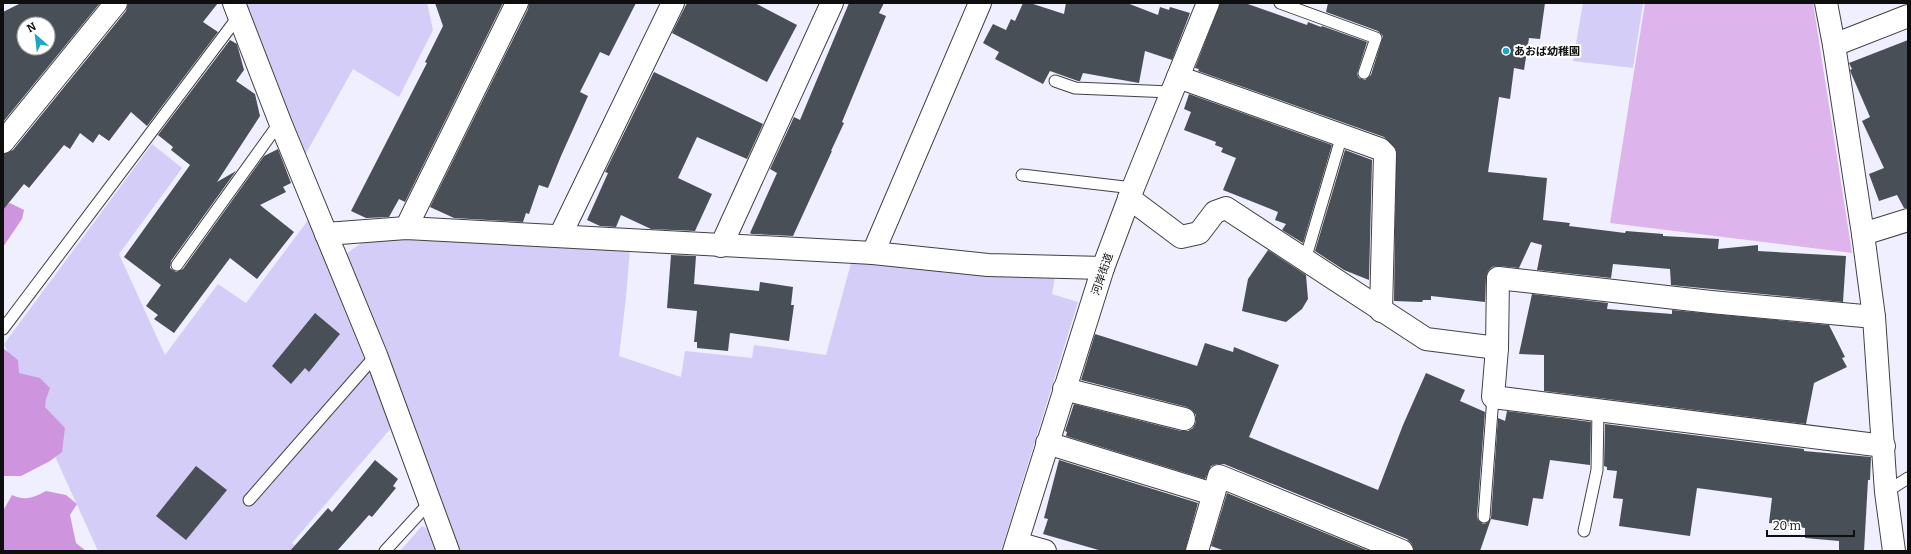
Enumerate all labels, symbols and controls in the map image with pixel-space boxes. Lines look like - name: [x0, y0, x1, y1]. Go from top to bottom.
- north arrow: [16, 16, 56, 56]
- text: N: [25, 20, 39, 35]
- place label: あおば幼稚園: [1514, 45, 1580, 58]
- marker: あおば幼稚園: [1501, 46, 1511, 56]
- street label: 河岸街道: [1089, 251, 1116, 297]
- scale bar: [1767, 512, 1854, 538]
- text: 20 m: [1773, 519, 1802, 533]

